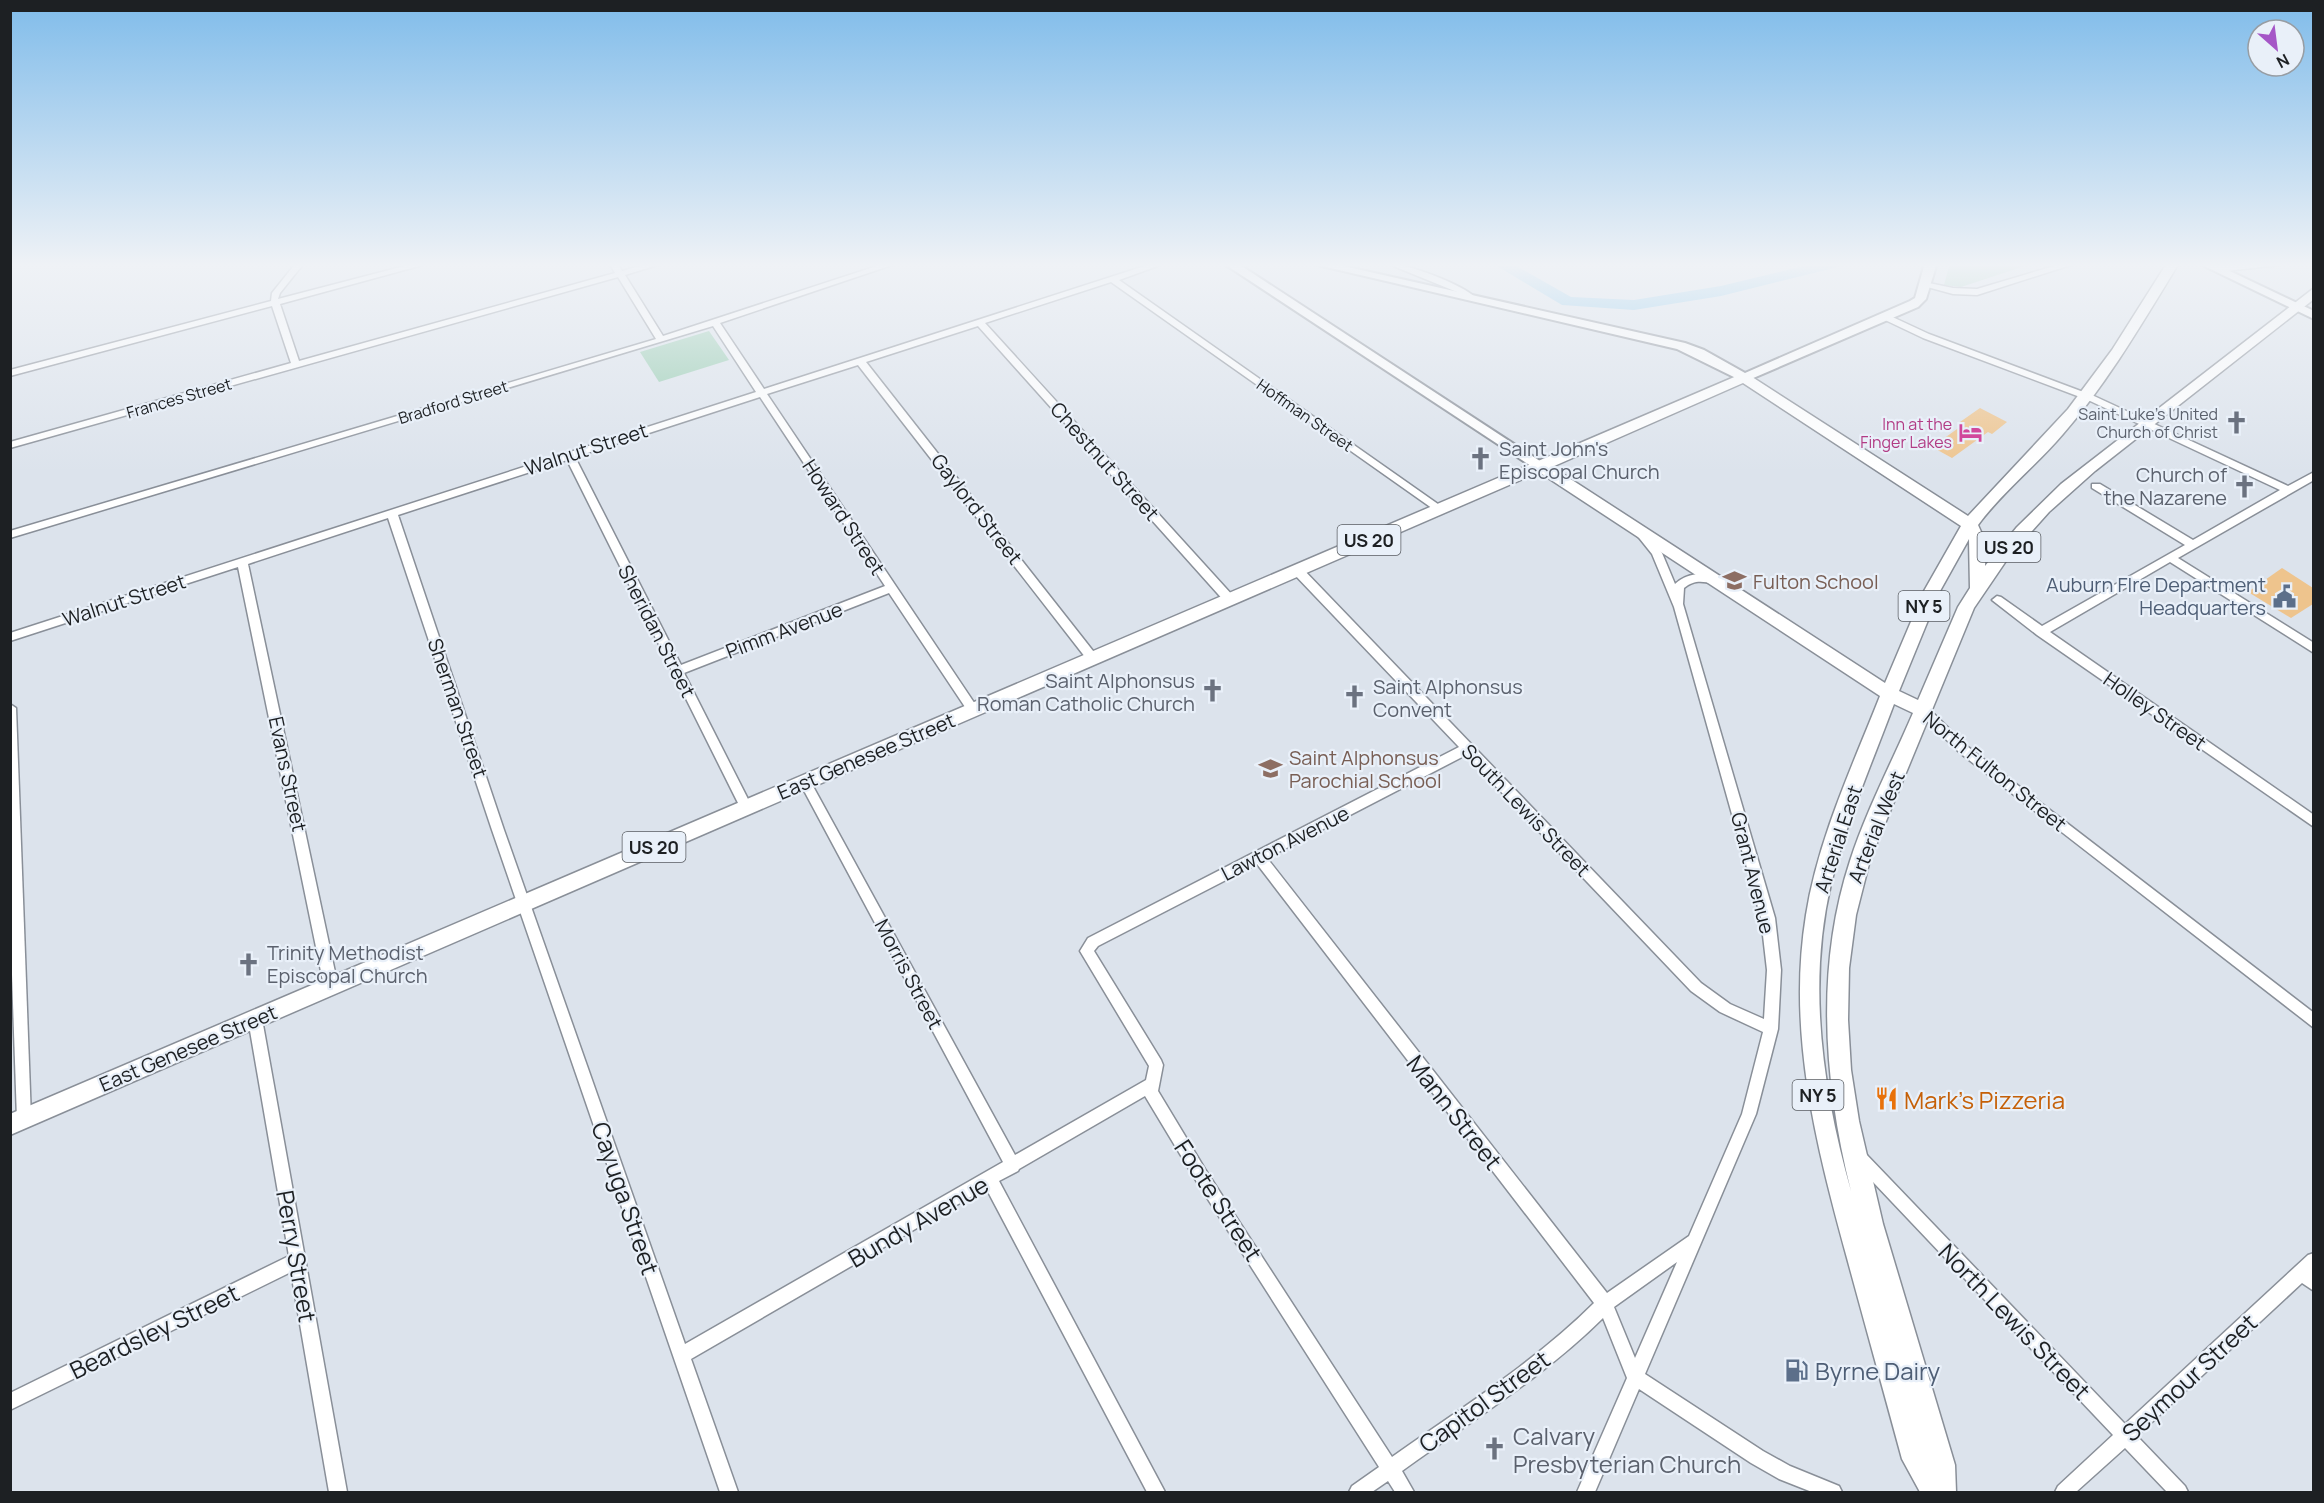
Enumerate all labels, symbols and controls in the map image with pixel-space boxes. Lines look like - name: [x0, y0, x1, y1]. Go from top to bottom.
- north arrow: [2246, 18, 2306, 78]
- text: N: [2273, 49, 2293, 74]
- street label: Frances Street: [124, 372, 234, 424]
- street label: Hoffman Street: [1252, 374, 1358, 456]
- street label: Bradford Street: [395, 375, 511, 429]
- street label: Chestnut Street: [1044, 396, 1166, 526]
- place label: Saint Luke's United Church of Christ: [2078, 403, 2218, 443]
- church icon: Saint Luke's United Church of Christ: [2223, 410, 2249, 436]
- place label: Inn at the Finger Lakes: [1860, 413, 1952, 453]
- street label: Walnut Street: [521, 416, 651, 482]
- hotel icon: Inn at the Finger Lakes: [1957, 420, 1983, 446]
- place label: Saint John's Episcopal Church: [1499, 435, 1660, 485]
- church icon: Saint John's Episcopal Church: [1468, 446, 1494, 472]
- street label: Gaylord Street: [925, 448, 1029, 570]
- street label: Howard Street: [797, 454, 891, 580]
- place label: Church of the Nazarene: [2104, 461, 2227, 511]
- church icon: Church of the Nazarene: [2232, 473, 2258, 499]
- road number: US 20: [1338, 525, 1400, 555]
- road number: US 20: [1978, 532, 2040, 562]
- street label: Sheridan Street: [612, 560, 702, 702]
- street label: Walnut Street: [59, 567, 189, 633]
- school or university icon: Fulton School: [1722, 568, 1748, 594]
- place label: Fulton School: [1753, 568, 1879, 595]
- place label: Auburn FIre Department Headquarters: [2046, 571, 2266, 621]
- public building icon: Auburn FIre Department Headquarters: [2271, 583, 2297, 609]
- road number: NY 5: [1898, 591, 1950, 621]
- street label: Pimm Avenue: [722, 595, 846, 665]
- street label: Sherman Street: [421, 635, 495, 781]
- street label: Holley Street: [2098, 666, 2212, 756]
- place label: Saint Alphonsus Roman Catholic Church: [977, 667, 1195, 717]
- place label: Saint Alphonsus Convent: [1373, 673, 1523, 723]
- church icon: Saint Alphonsus Roman Catholic Church: [1200, 678, 1226, 704]
- church icon: Saint Alphonsus Convent: [1342, 684, 1368, 710]
- street label: North Fulton Street: [1918, 705, 2072, 837]
- street label: East Genesee Street: [773, 706, 959, 806]
- street label: Evans Street: [263, 714, 313, 834]
- street label: South Lewis Street: [1456, 738, 1596, 882]
- place label: Saint Alphonsus Parochial School: [1289, 744, 1442, 794]
- school or university icon: Saint Alphonsus Parochial School: [1258, 756, 1284, 782]
- street label: Arterial West: [1841, 767, 1911, 887]
- street label: Arterial East: [1808, 782, 1868, 896]
- street label: Lawton Avenue: [1216, 799, 1354, 887]
- street label: Grant Avenue: [1725, 809, 1781, 937]
- road number: US 20: [622, 832, 686, 862]
- street label: Morris Street: [869, 914, 949, 1034]
- place label: Trinity Methodist Episcopal Church: [267, 939, 428, 989]
- church icon: Trinity Methodist Episcopal Church: [236, 951, 262, 977]
- street label: East Genesee Street: [95, 998, 281, 1098]
- street label: Mann Street: [1400, 1048, 1510, 1176]
- road number: NY 5: [1792, 1080, 1844, 1110]
- place label: Mark's Pizzeria: [1904, 1083, 2065, 1116]
- restaurant icon: Mark's Pizzeria: [1873, 1086, 1899, 1112]
- street label: Cayuga Street: [584, 1117, 668, 1279]
- street label: Foote Street: [1167, 1133, 1271, 1267]
- street label: Bundy Avenue: [842, 1167, 994, 1275]
- street label: Perry Street: [269, 1187, 325, 1325]
- street label: North Lewis Street: [1932, 1236, 2098, 1406]
- street label: Beardsley Street: [64, 1276, 244, 1386]
- street label: Seymour Street: [2114, 1306, 2264, 1448]
- street label: Capitol Street: [1412, 1342, 1556, 1460]
- place label: Byrne Dairy: [1815, 1354, 1941, 1387]
- fuel station icon: Byrne Dairy: [1784, 1357, 1810, 1383]
- place label: Calvary Presbyterian Church: [1513, 1419, 1741, 1480]
- church icon: Calvary Presbyterian Church: [1482, 1436, 1508, 1462]

